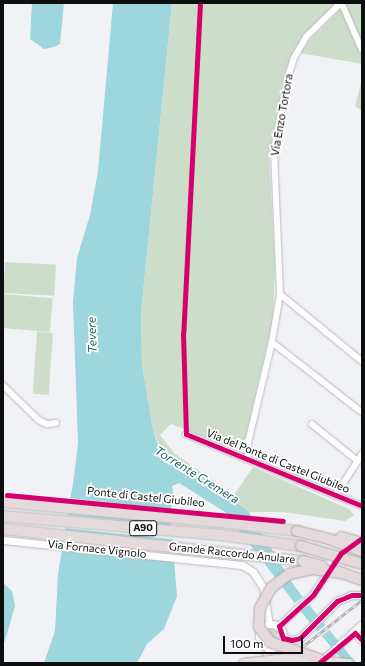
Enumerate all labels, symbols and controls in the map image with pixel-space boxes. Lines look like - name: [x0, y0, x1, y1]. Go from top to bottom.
- street label: Via Enzo Tortora: [268, 73, 296, 157]
- water label: Tevere: [84, 317, 100, 353]
- street label: Via del Ponte di Castel Giubileo: [204, 426, 352, 496]
- water label: Torrente Cremera: [152, 443, 242, 507]
- street label: Ponte di Castel Giubileo: [87, 484, 205, 510]
- road number: A90: [129, 520, 157, 536]
- street label: Via Fornace Vignolo: [47, 537, 147, 561]
- street label: Grande Raccordo Anulare: [168, 540, 296, 566]
- scale bar: [225, 628, 305, 654]
- text: 100 m: [230, 636, 264, 650]

